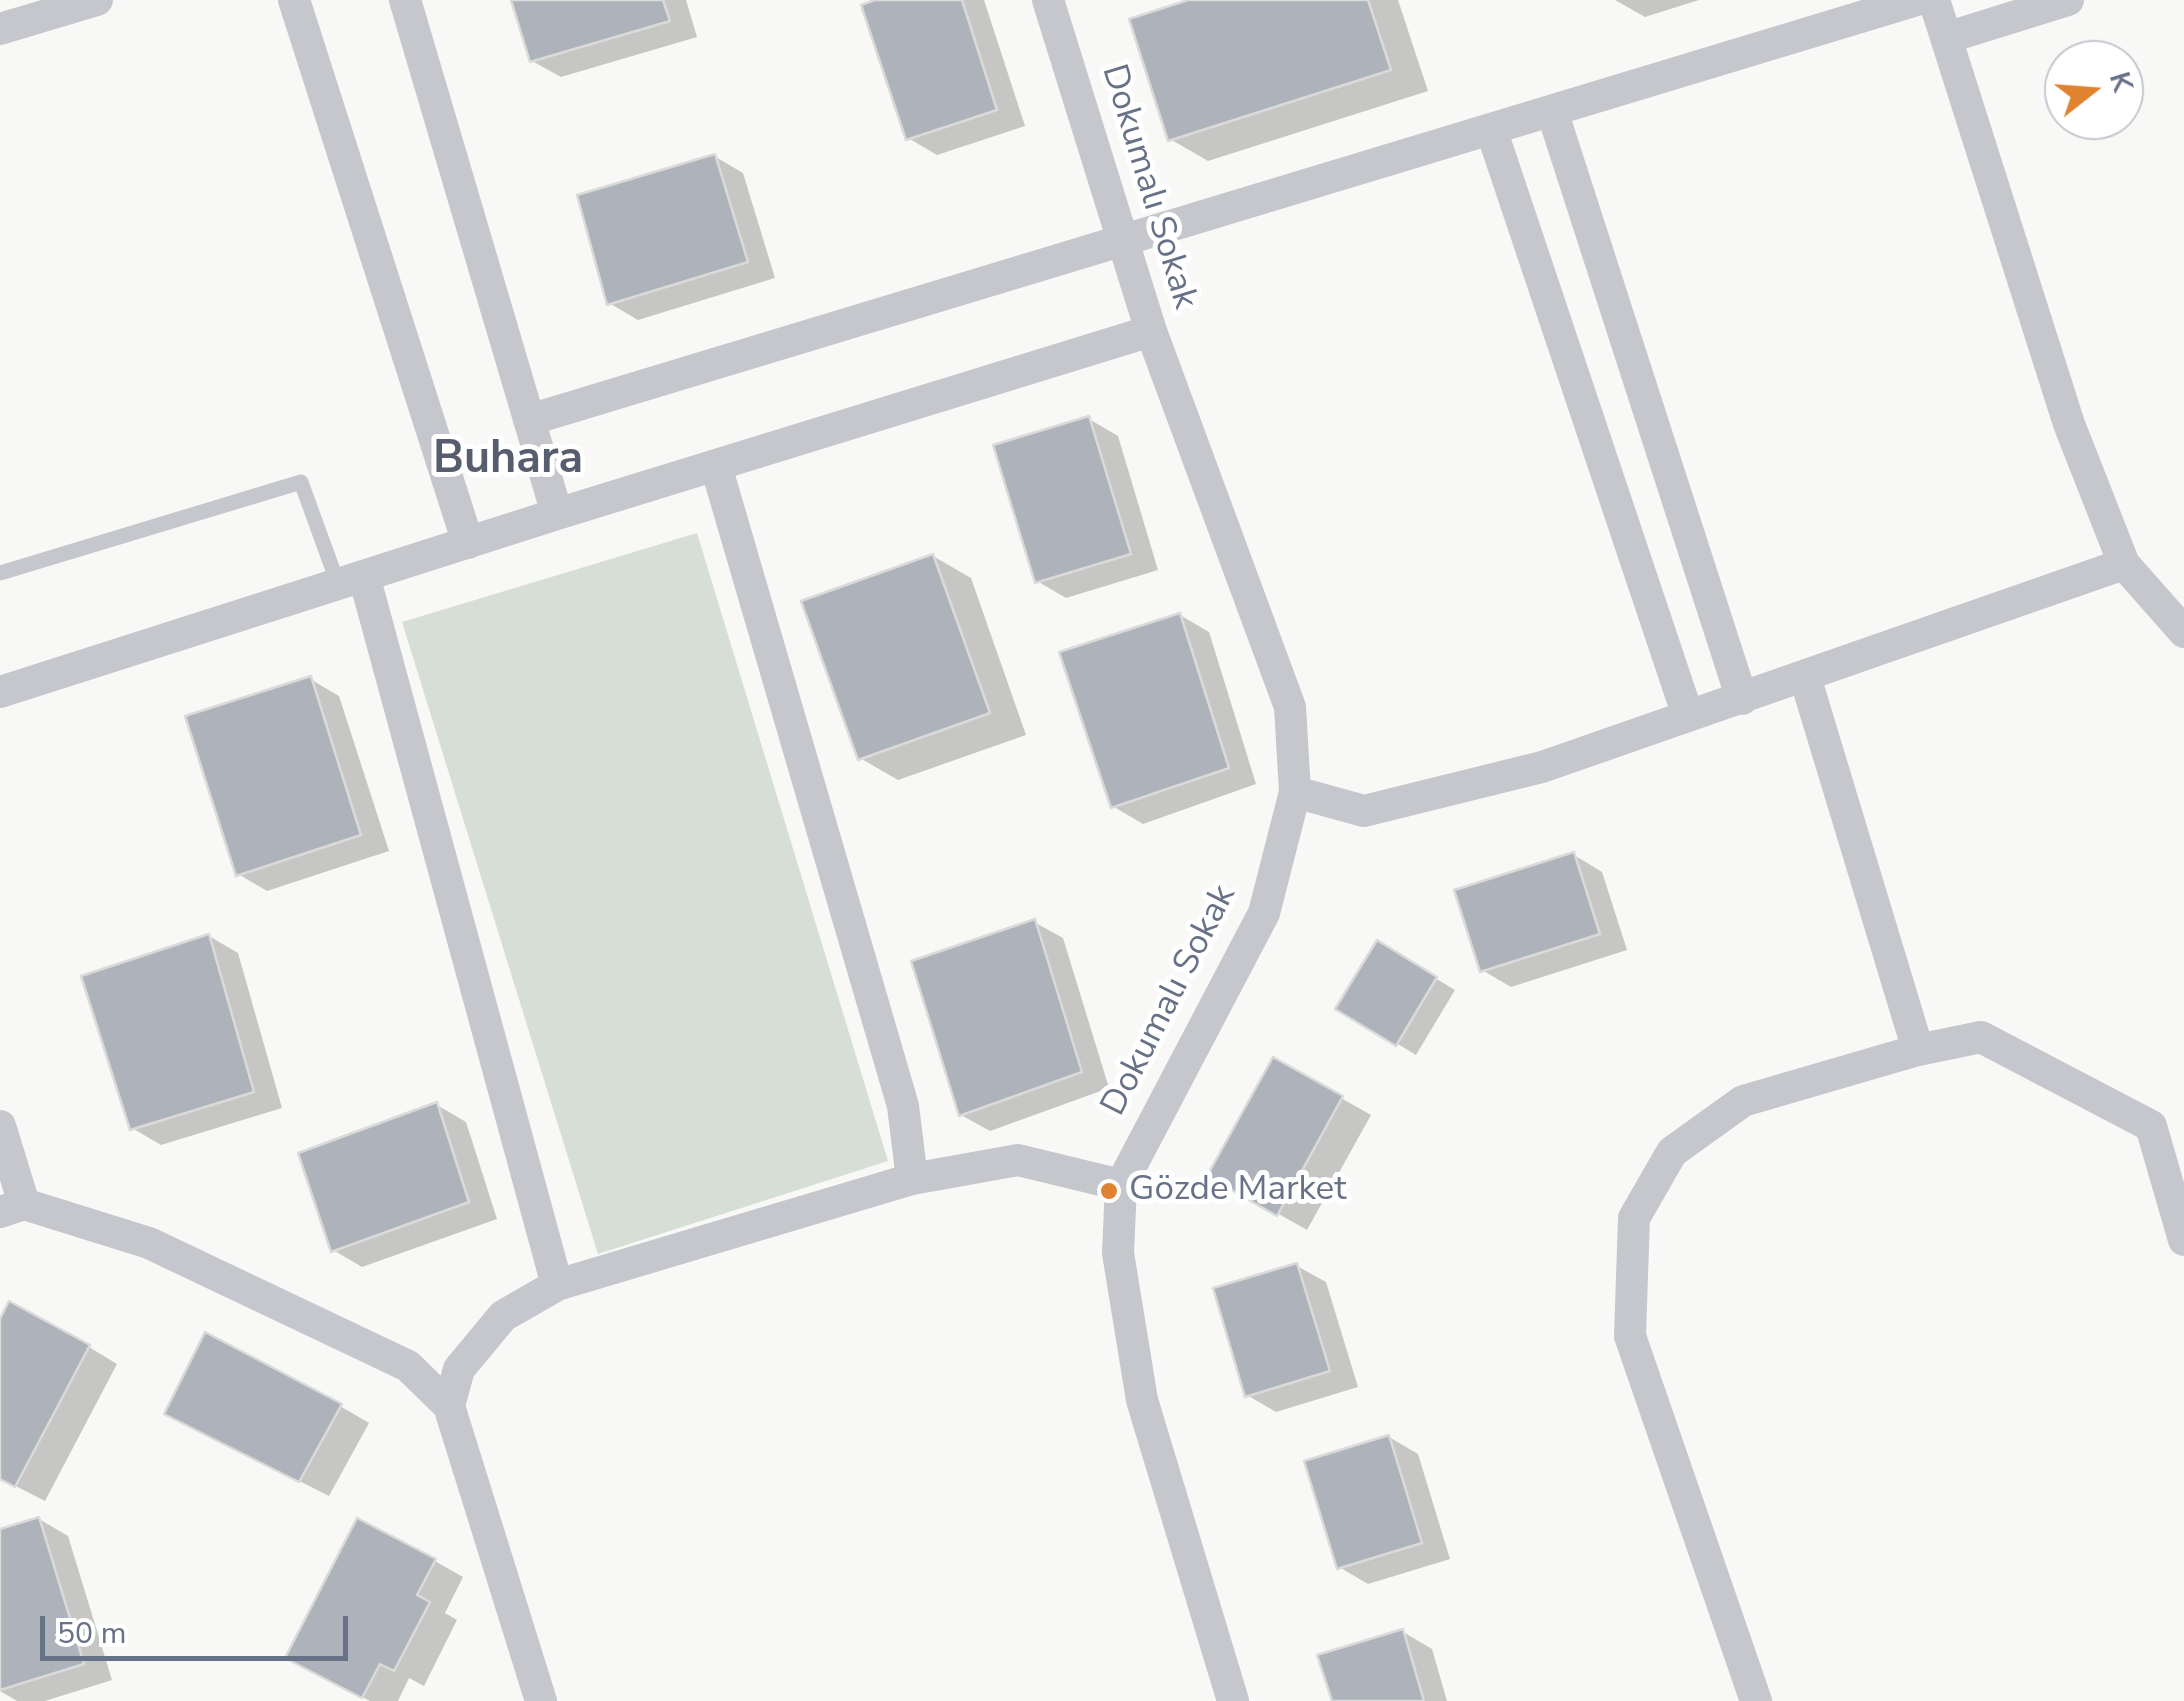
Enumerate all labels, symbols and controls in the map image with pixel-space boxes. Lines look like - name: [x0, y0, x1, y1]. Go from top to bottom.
- north arrow: [2044, 40, 2144, 140]
- street label: Dokumalı Sokak: [1091, 60, 1205, 314]
- text: K: [2100, 67, 2142, 96]
- district label: Buhara: [433, 434, 583, 488]
- street label: Dokumalı Sokak: [1094, 879, 1246, 1123]
- place label: Gözde Market: [1129, 1170, 1346, 1212]
- marker: Gözde Market: [1098, 1180, 1120, 1202]
- scale bar: [45, 1596, 352, 1658]
- text: 50 m: [57, 1613, 126, 1654]

